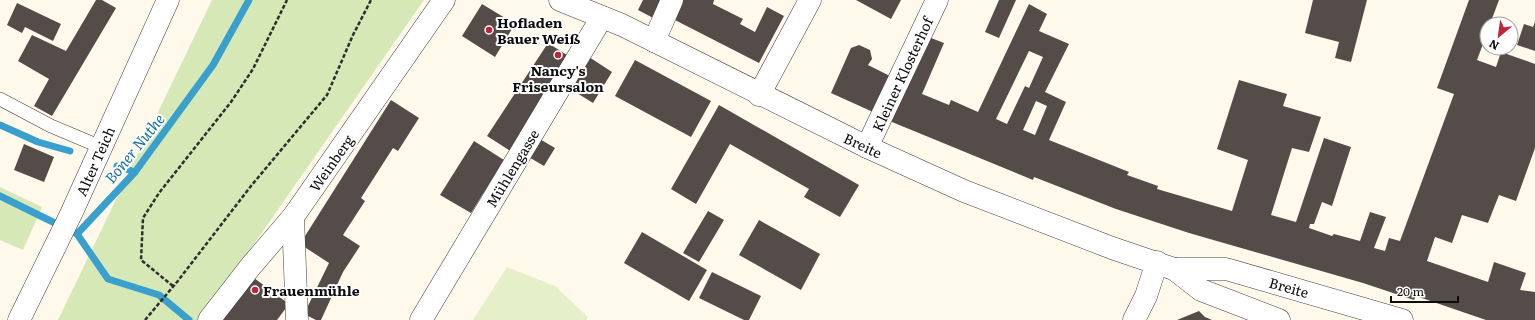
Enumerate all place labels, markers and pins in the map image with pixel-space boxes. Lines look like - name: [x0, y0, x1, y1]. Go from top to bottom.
- place label: Hofladen Bauer Weiß: [497, 12, 580, 48]
- marker: Hofladen Bauer Weiß: [484, 25, 494, 35]
- marker: Nancy's Friseursalon: [553, 50, 563, 60]
- place label: Nancy's Friseursalon: [512, 60, 604, 96]
- place label: Frauenmühle: [263, 280, 360, 300]
- marker: Frauenmühle: [250, 285, 260, 295]

